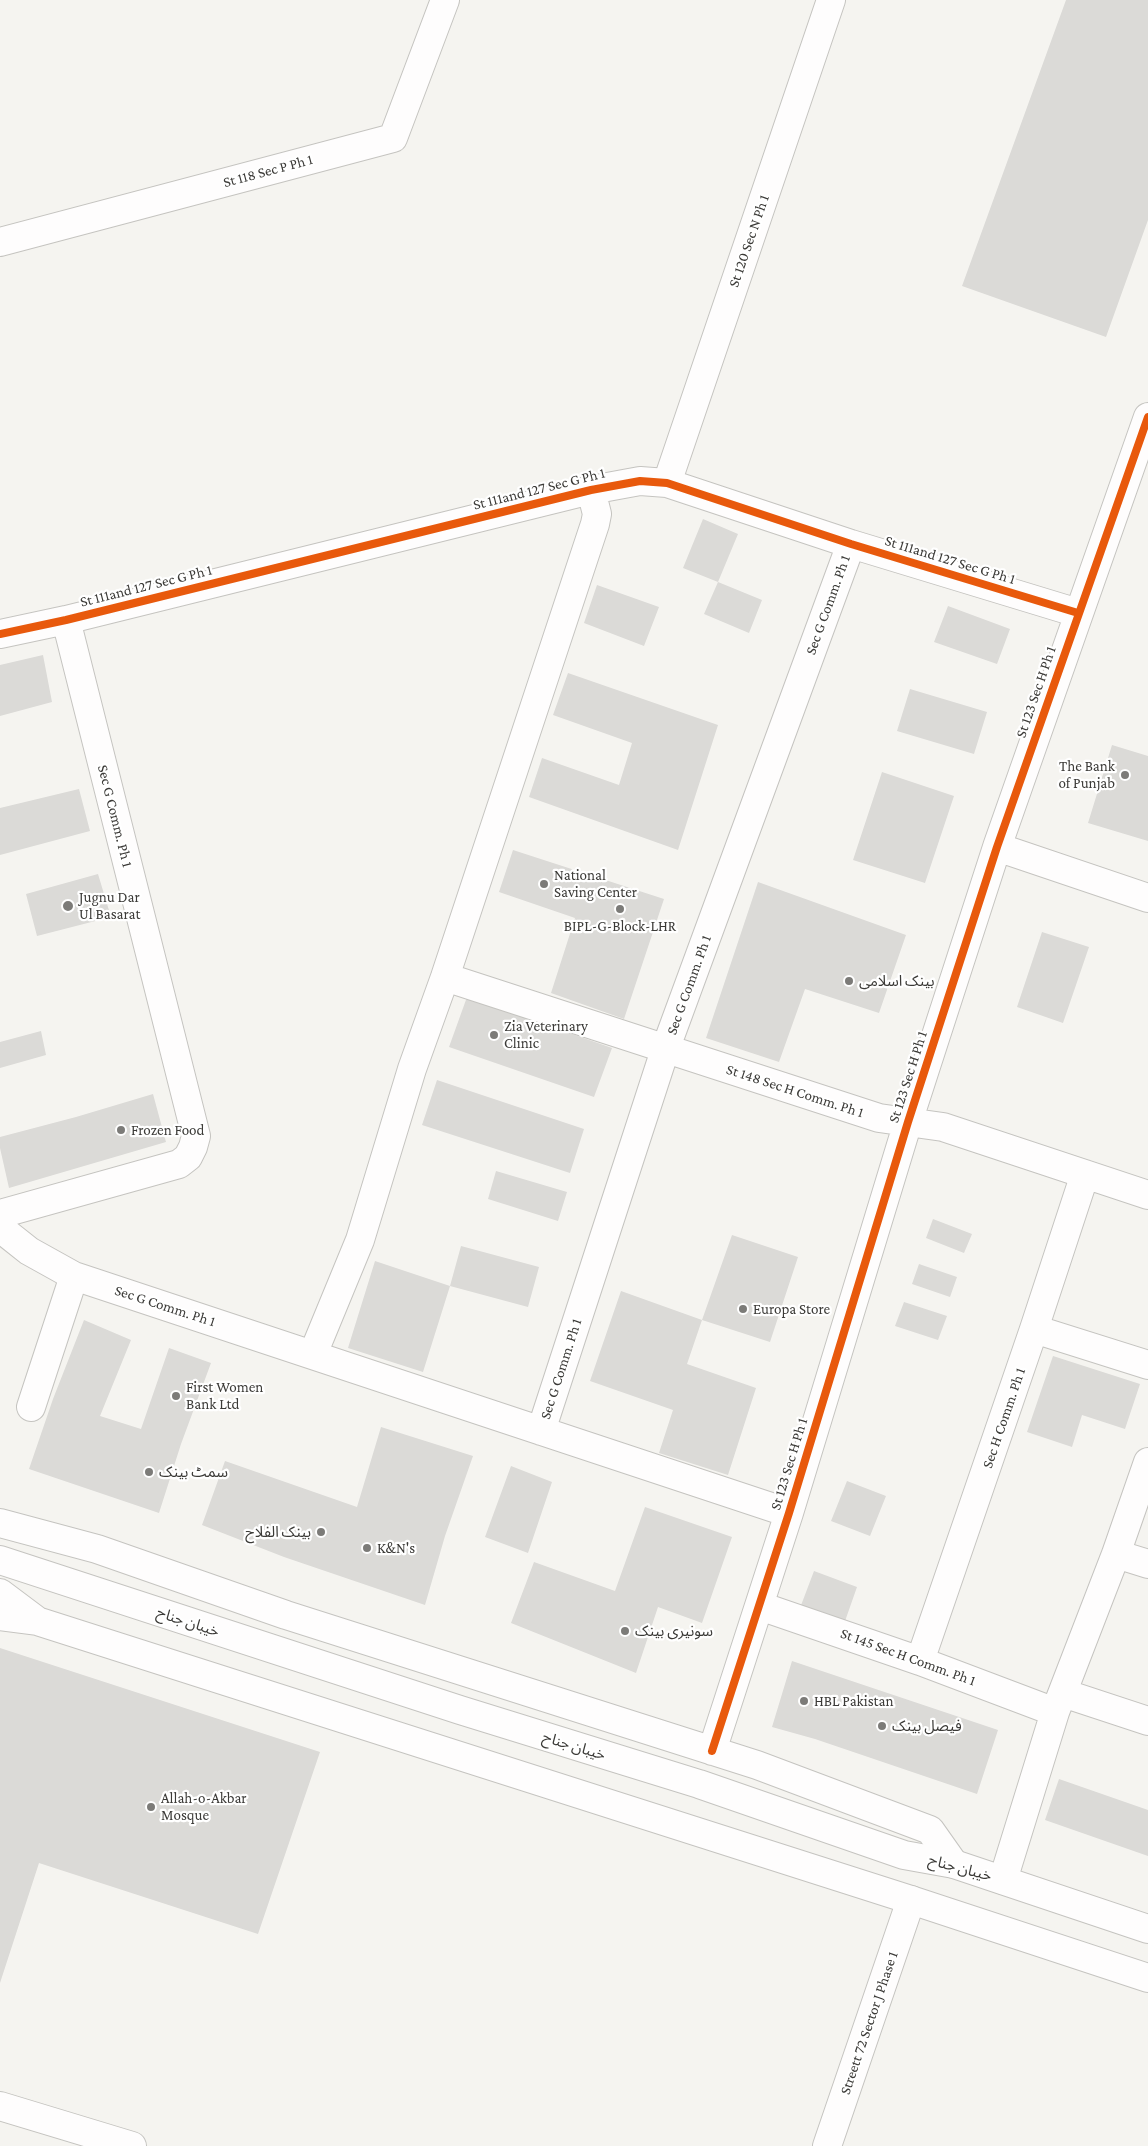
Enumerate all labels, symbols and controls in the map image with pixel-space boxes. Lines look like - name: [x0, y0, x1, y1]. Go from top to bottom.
- street label: St 118 Sec P Ph 1: [221, 150, 315, 192]
- street label: St 120 Sec N Ph 1: [725, 192, 773, 290]
- street label: St 111and 127 Sec G Ph 1: [471, 464, 607, 514]
- street label: St 111and 127 Sec G Ph 1: [883, 532, 1017, 588]
- street label: Sec G Comm. Ph 1: [802, 553, 854, 657]
- street label: St 111and 127 Sec G Ph 1: [78, 561, 214, 611]
- street label: St 123 Sec H Ph 1: [1012, 644, 1060, 740]
- place label: The Bank of Punjab: [1058, 757, 1115, 792]
- street label: Sec G Comm. Ph 1: [94, 763, 136, 869]
- marker: The Bank of Punjab: [1119, 769, 1131, 781]
- place label: National Saving Center: [554, 866, 637, 901]
- marker: National Saving Center: [538, 878, 550, 890]
- place label: Jugnu Dar Ul Basarat: [79, 888, 140, 923]
- marker: Jugnu Dar Ul Basarat: [61, 899, 75, 913]
- marker: BIPL-G-Block-LHR: [614, 903, 626, 915]
- place label: BIPL-G-Block-LHR: [564, 917, 676, 935]
- street label: Sec G Comm. Ph 1: [663, 933, 715, 1037]
- place label: بینک اسلامی: [859, 972, 934, 990]
- marker: بینک اسلامی: [843, 975, 855, 987]
- place label: Zia Veterinary Clinic: [504, 1017, 588, 1052]
- marker: Zia Veterinary Clinic: [488, 1029, 500, 1041]
- street label: St 123 Sec H Ph 1: [885, 1029, 931, 1125]
- street label: St 148 Sec H Comm. Ph 1: [724, 1060, 866, 1122]
- place label: Frozen Food: [131, 1121, 204, 1139]
- marker: Frozen Food: [115, 1124, 127, 1136]
- street label: Sec G Comm. Ph 1: [112, 1281, 218, 1331]
- place label: Europa Store: [753, 1300, 830, 1318]
- marker: Europa Store: [737, 1303, 749, 1315]
- street label: Sec G Comm. Ph 1: [536, 1316, 586, 1422]
- street label: Sec H Comm. Ph 1: [978, 1365, 1030, 1471]
- place label: First Women Bank Ltd: [186, 1378, 263, 1413]
- marker: First Women Bank Ltd: [170, 1390, 182, 1402]
- street label: St 123 Sec H Ph 1: [766, 1416, 812, 1512]
- place label: سمٹ بینک: [159, 1463, 228, 1481]
- marker: سمٹ بینک: [143, 1466, 155, 1478]
- place label: بینک الفلاح: [245, 1523, 311, 1541]
- marker: بینک الفلاح: [315, 1526, 327, 1538]
- place label: K&N's: [377, 1539, 415, 1557]
- marker: K&N's: [361, 1542, 373, 1554]
- street label: خیبان جناح: [154, 1603, 222, 1641]
- place label: سونیری بینک: [635, 1622, 713, 1640]
- street label: St 145 Sec H Comm. Ph 1: [838, 1624, 978, 1690]
- marker: سونیری بینک: [619, 1625, 631, 1637]
- place label: HBL Pakistan: [814, 1692, 893, 1710]
- marker: HBL Pakistan: [798, 1695, 810, 1707]
- place label: فیصل بینک: [892, 1717, 962, 1735]
- marker: فیصل بینک: [876, 1720, 888, 1732]
- street label: خیبان جناح: [540, 1728, 608, 1764]
- place label: Allah-o-Akbar Mosque: [161, 1789, 247, 1824]
- marker: Allah-o-Akbar Mosque: [145, 1801, 157, 1813]
- street label: خیبان جناح: [926, 1851, 994, 1885]
- street label: Streett 72 Sector J Phase 1: [836, 1949, 902, 2097]

